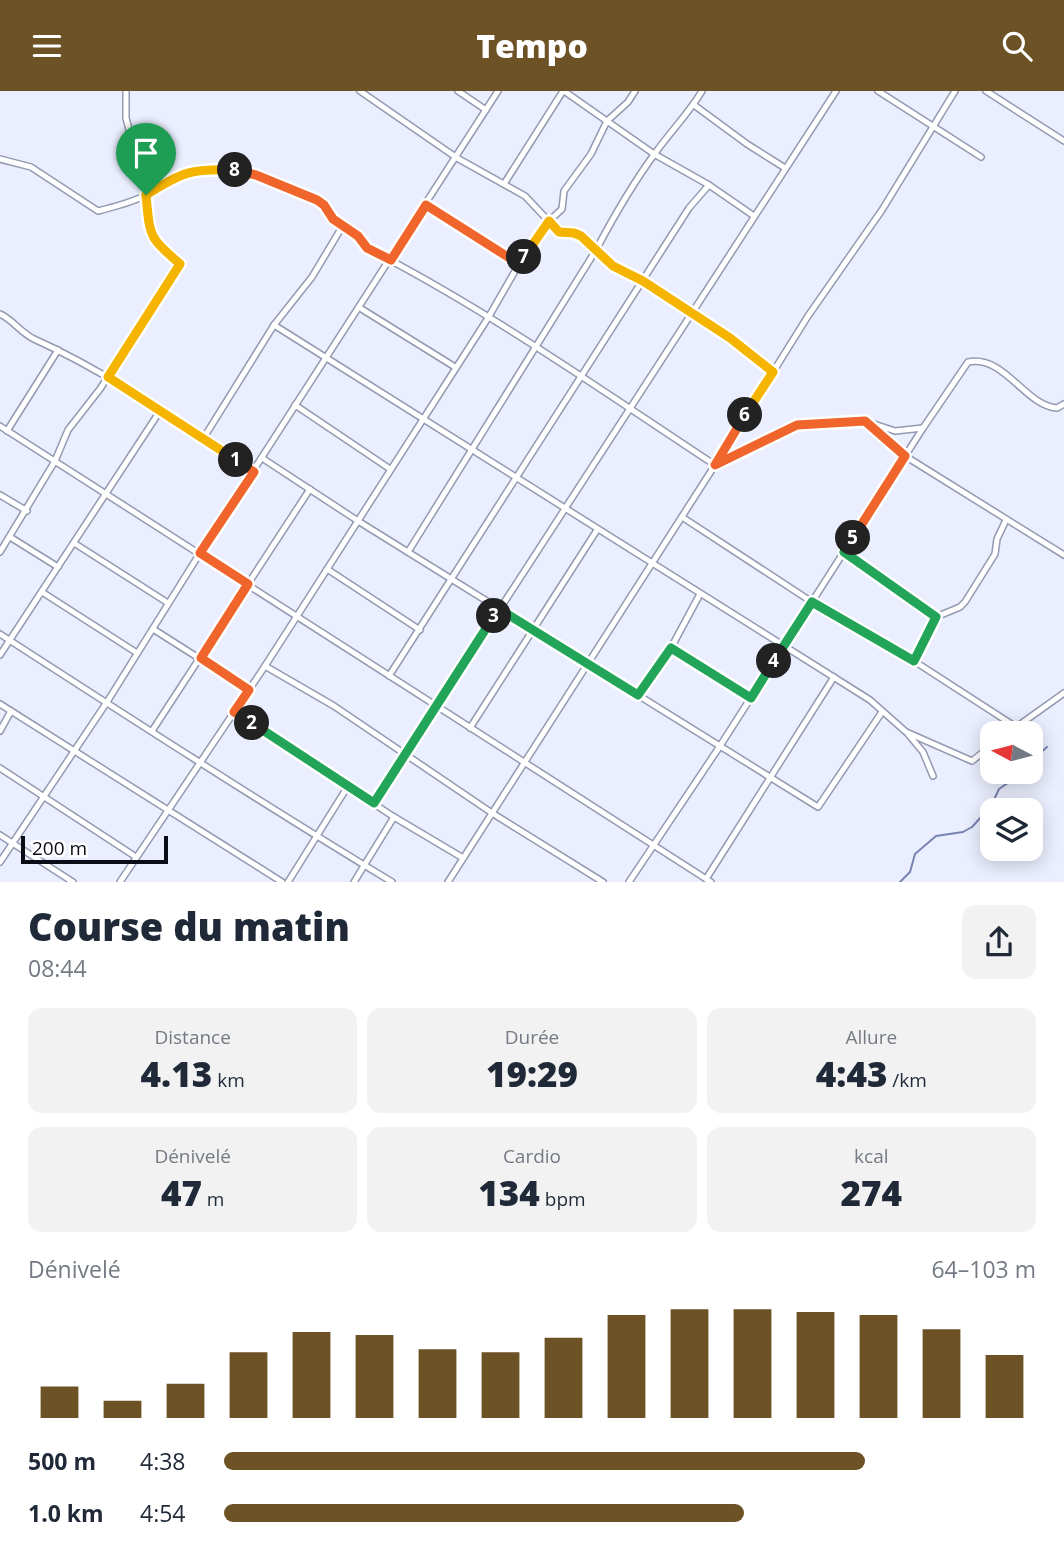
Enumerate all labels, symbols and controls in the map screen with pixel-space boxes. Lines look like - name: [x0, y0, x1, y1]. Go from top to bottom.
- text: Tempo: [476, 24, 588, 67]
- icon: menu: [28, 27, 66, 65]
- icon: search: [998, 27, 1036, 65]
- pin: [116, 123, 176, 195]
- icon: arrive: [127, 134, 165, 172]
- pin: 8: [218, 153, 252, 187]
- text: 8: [229, 156, 240, 182]
- pin: 7: [506, 239, 542, 275]
- text: 7: [518, 243, 529, 269]
- pin: 6: [728, 397, 762, 433]
- text: 6: [739, 401, 750, 427]
- pin: 1: [218, 443, 254, 477]
- text: 1: [230, 446, 241, 472]
- pin: 5: [836, 521, 870, 555]
- text: 5: [847, 524, 858, 550]
- pin: 3: [476, 599, 512, 633]
- text: 3: [488, 602, 499, 628]
- pin: 4: [756, 643, 792, 679]
- text: 4: [768, 647, 779, 673]
- pin: 2: [234, 705, 270, 741]
- text: 2: [246, 709, 257, 735]
- north arrow: [980, 721, 1043, 784]
- map controls: [980, 721, 1043, 861]
- button: layers: [980, 798, 1043, 861]
- scale bar: [21, 833, 168, 865]
- text: 200 m: [32, 835, 87, 861]
- text: Course du matin: [28, 900, 350, 952]
- button: share: [962, 905, 1036, 979]
- text: 08:44: [28, 952, 87, 984]
- text: Distance: [154, 1024, 231, 1050]
- text: Durée: [505, 1024, 559, 1050]
- text: Allure: [845, 1024, 897, 1050]
- text: 4.13: [141, 1050, 212, 1097]
- text: 19:29: [486, 1050, 578, 1097]
- text: 4:43: [816, 1050, 887, 1097]
- text: km: [212, 1067, 245, 1093]
- text: /km: [887, 1067, 927, 1093]
- text: Dénivelé: [154, 1143, 231, 1169]
- text: Cardio: [503, 1143, 561, 1169]
- text: kcal: [854, 1143, 889, 1169]
- text: 47: [161, 1169, 202, 1216]
- text: 134: [478, 1169, 540, 1216]
- text: 274: [841, 1169, 902, 1216]
- text: m: [202, 1186, 224, 1212]
- text: bpm: [540, 1186, 586, 1212]
- text: Dénivelé: [28, 1253, 121, 1285]
- text: 64–103 m: [931, 1253, 1036, 1285]
- text: 500 m: [28, 1445, 96, 1477]
- text: 4:38: [140, 1445, 186, 1477]
- text: 1.0 km: [28, 1497, 104, 1529]
- text: 4:54: [140, 1497, 186, 1529]

